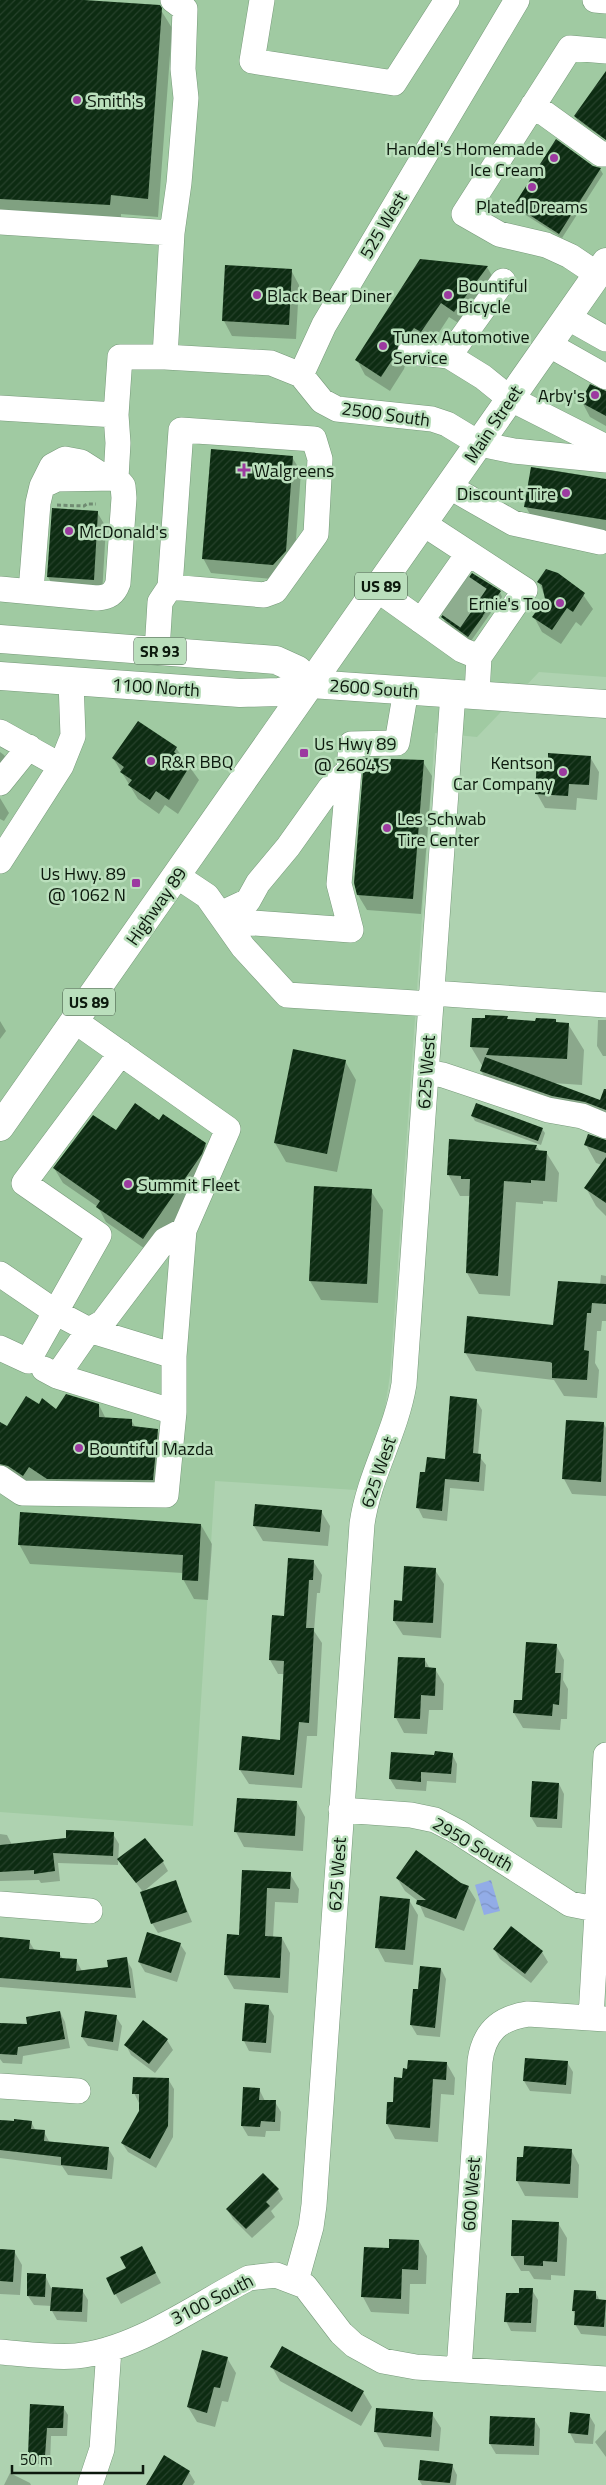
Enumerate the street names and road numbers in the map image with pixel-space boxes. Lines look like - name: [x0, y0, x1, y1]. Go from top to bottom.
- street label: 525 West: [352, 186, 414, 263]
- street label: Main Street: [457, 379, 529, 468]
- street label: 2500 South: [340, 394, 432, 434]
- road number: US 89: [355, 572, 407, 600]
- road number: SR 93: [134, 637, 186, 664]
- street label: 1100 North: [111, 670, 201, 704]
- street label: 2600 South: [329, 671, 419, 705]
- street label: Highway 89: [119, 861, 193, 951]
- road number: US 89: [63, 989, 115, 1016]
- street label: 625 West: [410, 1034, 442, 1110]
- street label: 625 West: [353, 1432, 403, 1511]
- street label: 2950 South: [428, 1810, 518, 1878]
- street label: 625 West: [321, 1836, 353, 1912]
- street label: 600 West: [455, 2156, 487, 2232]
- street label: 3100 South: [166, 2267, 258, 2331]

